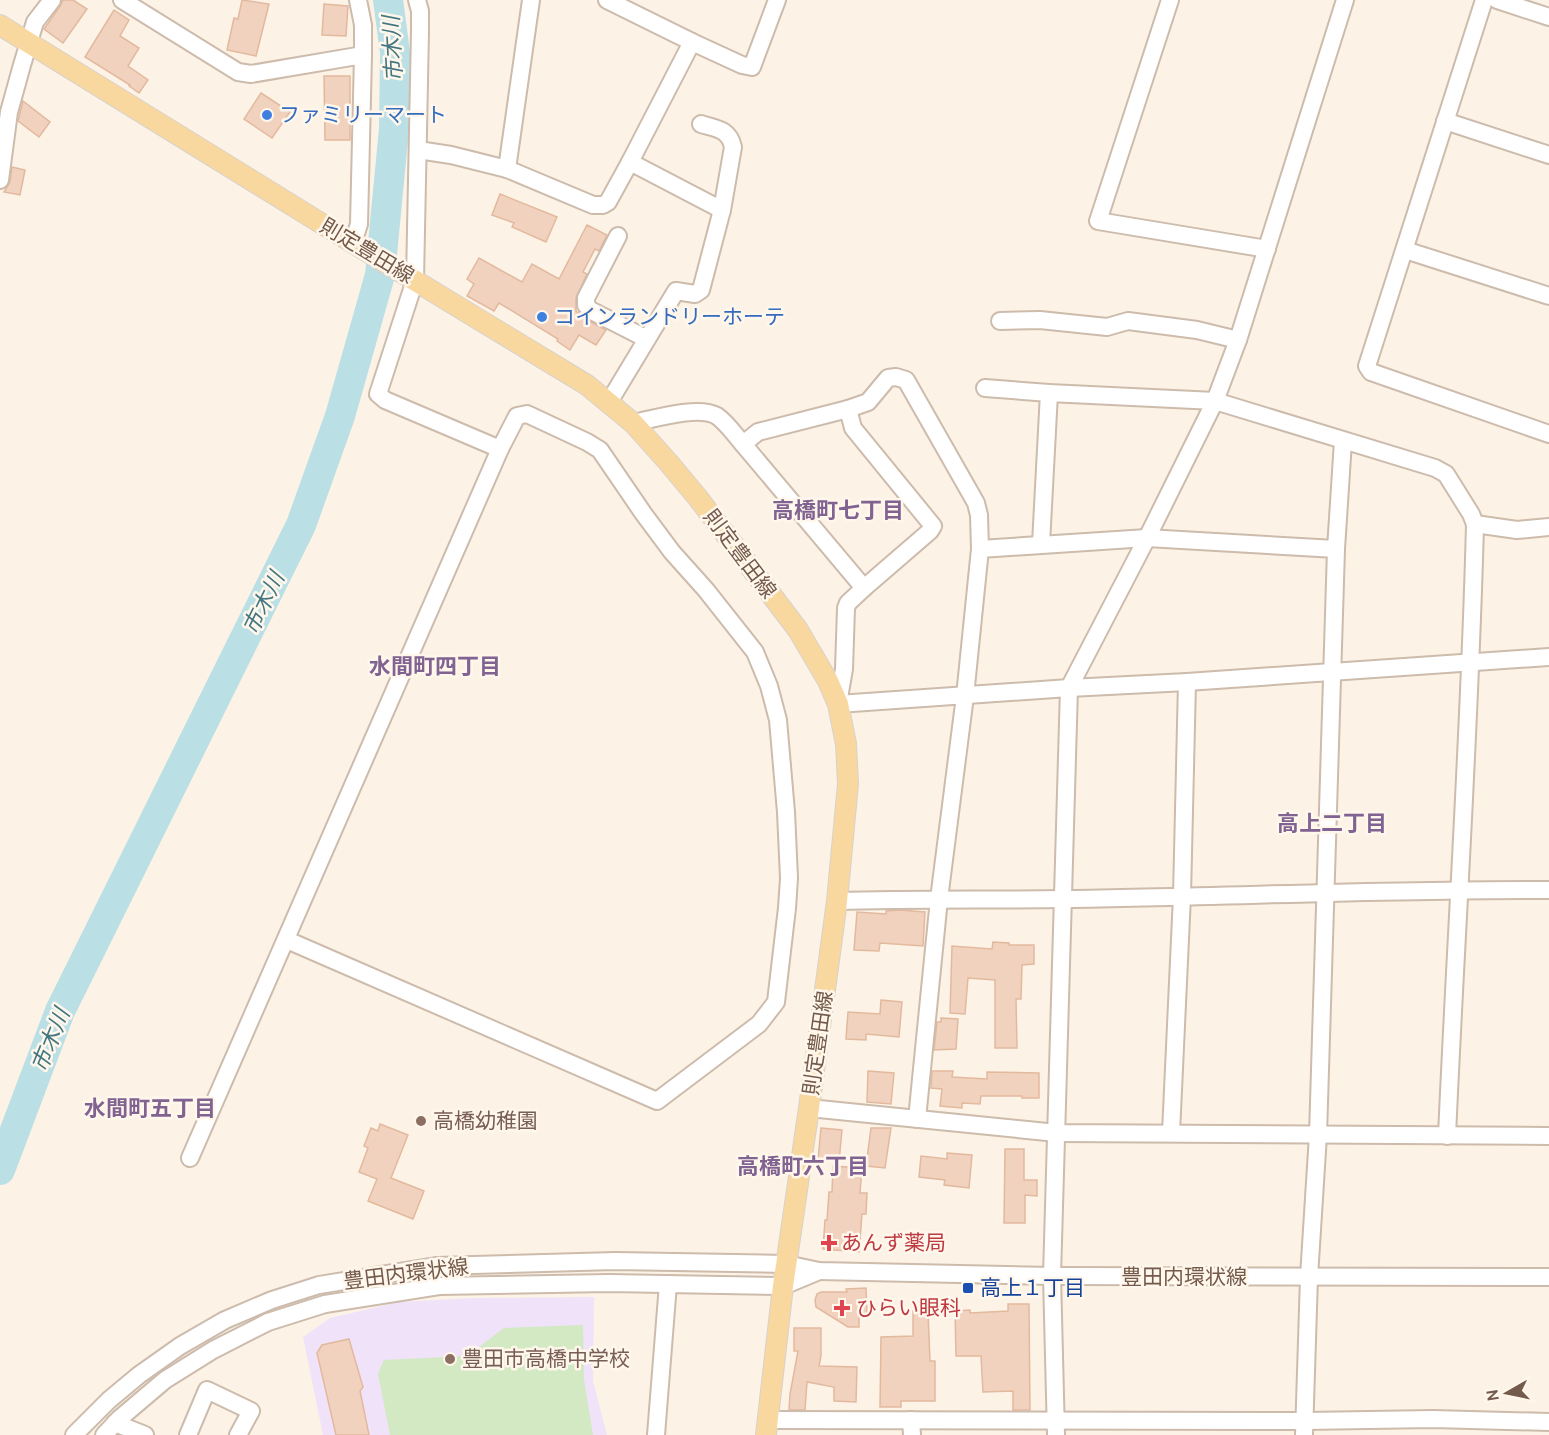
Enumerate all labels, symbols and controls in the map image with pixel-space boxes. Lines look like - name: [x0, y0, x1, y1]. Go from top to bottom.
- water label: 市木川: [377, 13, 408, 83]
- place label: ファミリーマート: [279, 102, 447, 127]
- marker: ファミリーマート: [260, 108, 274, 122]
- street label: 則定豊田線: [316, 213, 419, 288]
- place label: コインランドリーホーテ: [554, 304, 785, 329]
- marker: コインランドリーホーテ: [535, 310, 549, 324]
- district label: 高橋町七丁目: [772, 497, 904, 524]
- street label: 則定豊田線: [699, 504, 782, 603]
- water label: 市木川: [237, 566, 291, 639]
- district label: 水間町四丁目: [369, 653, 501, 680]
- district label: 高上二丁目: [1277, 810, 1387, 837]
- street label: 則定豊田線: [798, 989, 837, 1097]
- water label: 市木川: [26, 1003, 76, 1076]
- district label: 水間町五丁目: [84, 1095, 216, 1122]
- place label: 高橋幼稚園: [433, 1108, 538, 1133]
- marker: 高橋幼稚園: [414, 1114, 428, 1128]
- district label: 高橋町六丁目: [737, 1153, 869, 1180]
- place label: あんず薬局: [841, 1230, 946, 1255]
- marker: あんず薬局: [822, 1236, 836, 1250]
- street label: 豊田内環状線: [342, 1253, 470, 1294]
- street label: 豊田内環状線: [1121, 1264, 1247, 1289]
- place label: 高上１丁目: [980, 1275, 1085, 1300]
- marker: 高上１丁目: [961, 1281, 975, 1295]
- place label: ひらい眼科: [856, 1295, 961, 1320]
- marker: ひらい眼科: [833, 1299, 851, 1317]
- place label: 豊田市高橋中学校: [462, 1346, 630, 1371]
- marker: 豊田市高橋中学校: [443, 1352, 457, 1366]
- north arrow: [1477, 1363, 1537, 1423]
- text: N: [1482, 1388, 1503, 1402]

